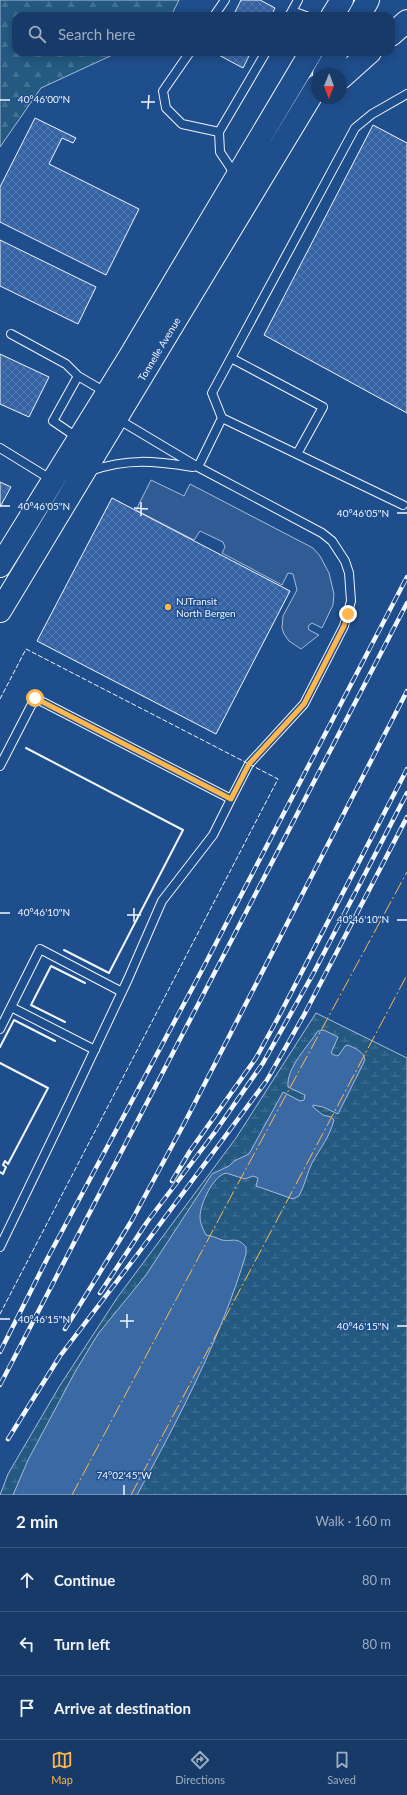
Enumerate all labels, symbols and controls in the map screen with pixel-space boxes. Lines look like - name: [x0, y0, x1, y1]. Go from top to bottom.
- search box: [12, 12, 395, 56]
- icon: search: [26, 23, 48, 45]
- text: Search here: [58, 25, 135, 43]
- north arrow: [311, 68, 347, 104]
- text: 40°46'00"N: [18, 93, 70, 105]
- street label: Tonnelle Avenue: [135, 315, 183, 383]
- text: 40°46'05"N: [18, 500, 70, 512]
- text: 40°46'05"N: [337, 507, 389, 519]
- place label: NJTransit North Bergen: [176, 595, 236, 619]
- marker: NJTransit North Bergen: [163, 602, 173, 612]
- route end: [339, 605, 357, 623]
- route start: [26, 689, 44, 707]
- text: 40°46'10"N: [18, 906, 70, 918]
- text: 40°46'10"N: [337, 913, 389, 925]
- text: 40°46'15"N: [18, 1313, 70, 1325]
- text: 40°46'15"N: [337, 1320, 389, 1332]
- text: 74°02'45"W: [96, 1469, 152, 1481]
- text: 2 min: [16, 1511, 58, 1532]
- text: Walk · 160 m: [315, 1513, 391, 1529]
- icon: ahead: [16, 1569, 38, 1591]
- text: Continue: [54, 1571, 115, 1589]
- text: 80 m: [362, 1572, 391, 1588]
- icon: left: [16, 1633, 38, 1655]
- text: Turn left: [54, 1635, 110, 1653]
- text: 80 m: [362, 1636, 391, 1652]
- icon: arrive: [16, 1697, 38, 1719]
- text: Arrive at destination: [54, 1699, 191, 1717]
- tab: Map: [51, 1749, 73, 1786]
- tab: Directions: [175, 1749, 225, 1786]
- tab: Saved: [327, 1749, 356, 1786]

